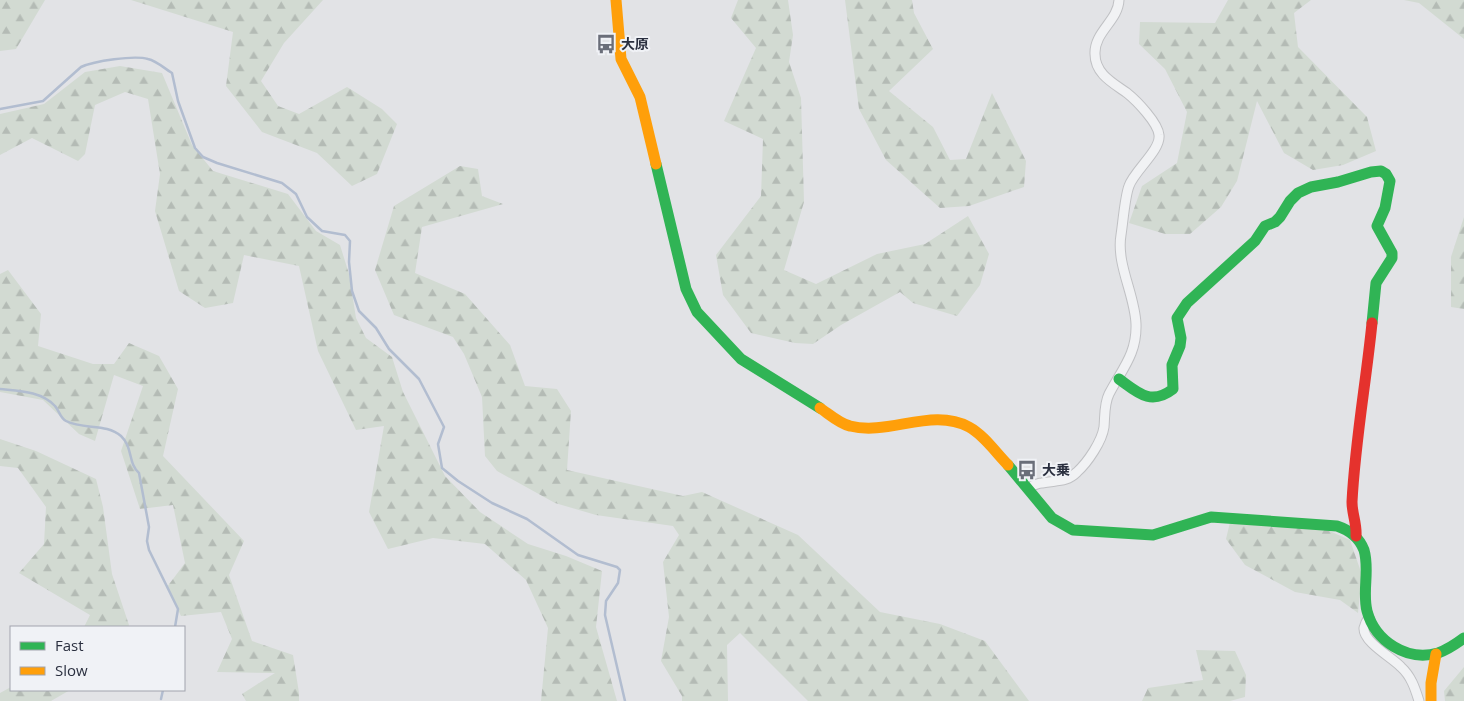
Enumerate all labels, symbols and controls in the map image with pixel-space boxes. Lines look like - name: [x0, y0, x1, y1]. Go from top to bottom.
- bus stop icon: 大原: [595, 33, 617, 55]
- place label: 大原: [621, 34, 649, 53]
- bus stop icon: 大乗: [1016, 459, 1038, 481]
- place label: 大乗: [1042, 460, 1070, 479]
- legend: [10, 626, 185, 691]
- text: Fast: [55, 635, 84, 655]
- text: Slow: [55, 660, 88, 680]

